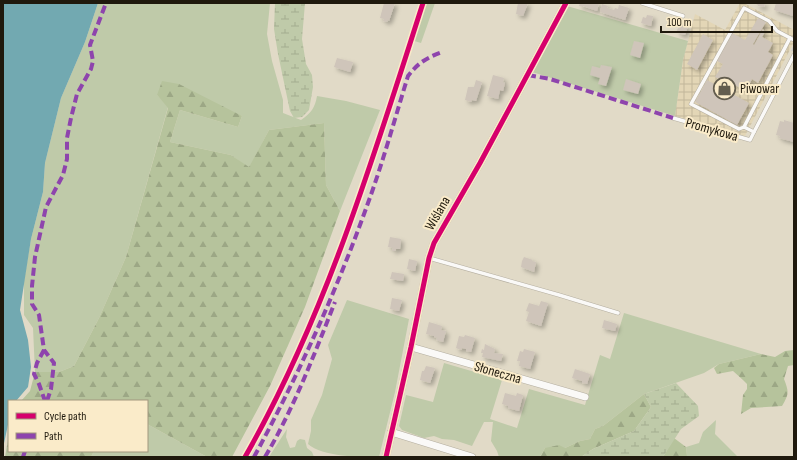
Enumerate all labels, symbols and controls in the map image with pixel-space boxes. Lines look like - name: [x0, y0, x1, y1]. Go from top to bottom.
- scale bar: [661, 8, 772, 34]
- text: 100 m: [667, 15, 692, 30]
- shop icon: Piwowar: [712, 75, 738, 101]
- place label: Piwowar: [740, 80, 779, 97]
- street label: Promykowa: [684, 114, 740, 145]
- street label: Wiślana: [421, 193, 454, 233]
- street label: Słoneczna: [472, 358, 523, 387]
- legend: [8, 400, 148, 452]
- text: Cycle path: [44, 409, 86, 424]
- text: Path: [44, 429, 62, 444]

